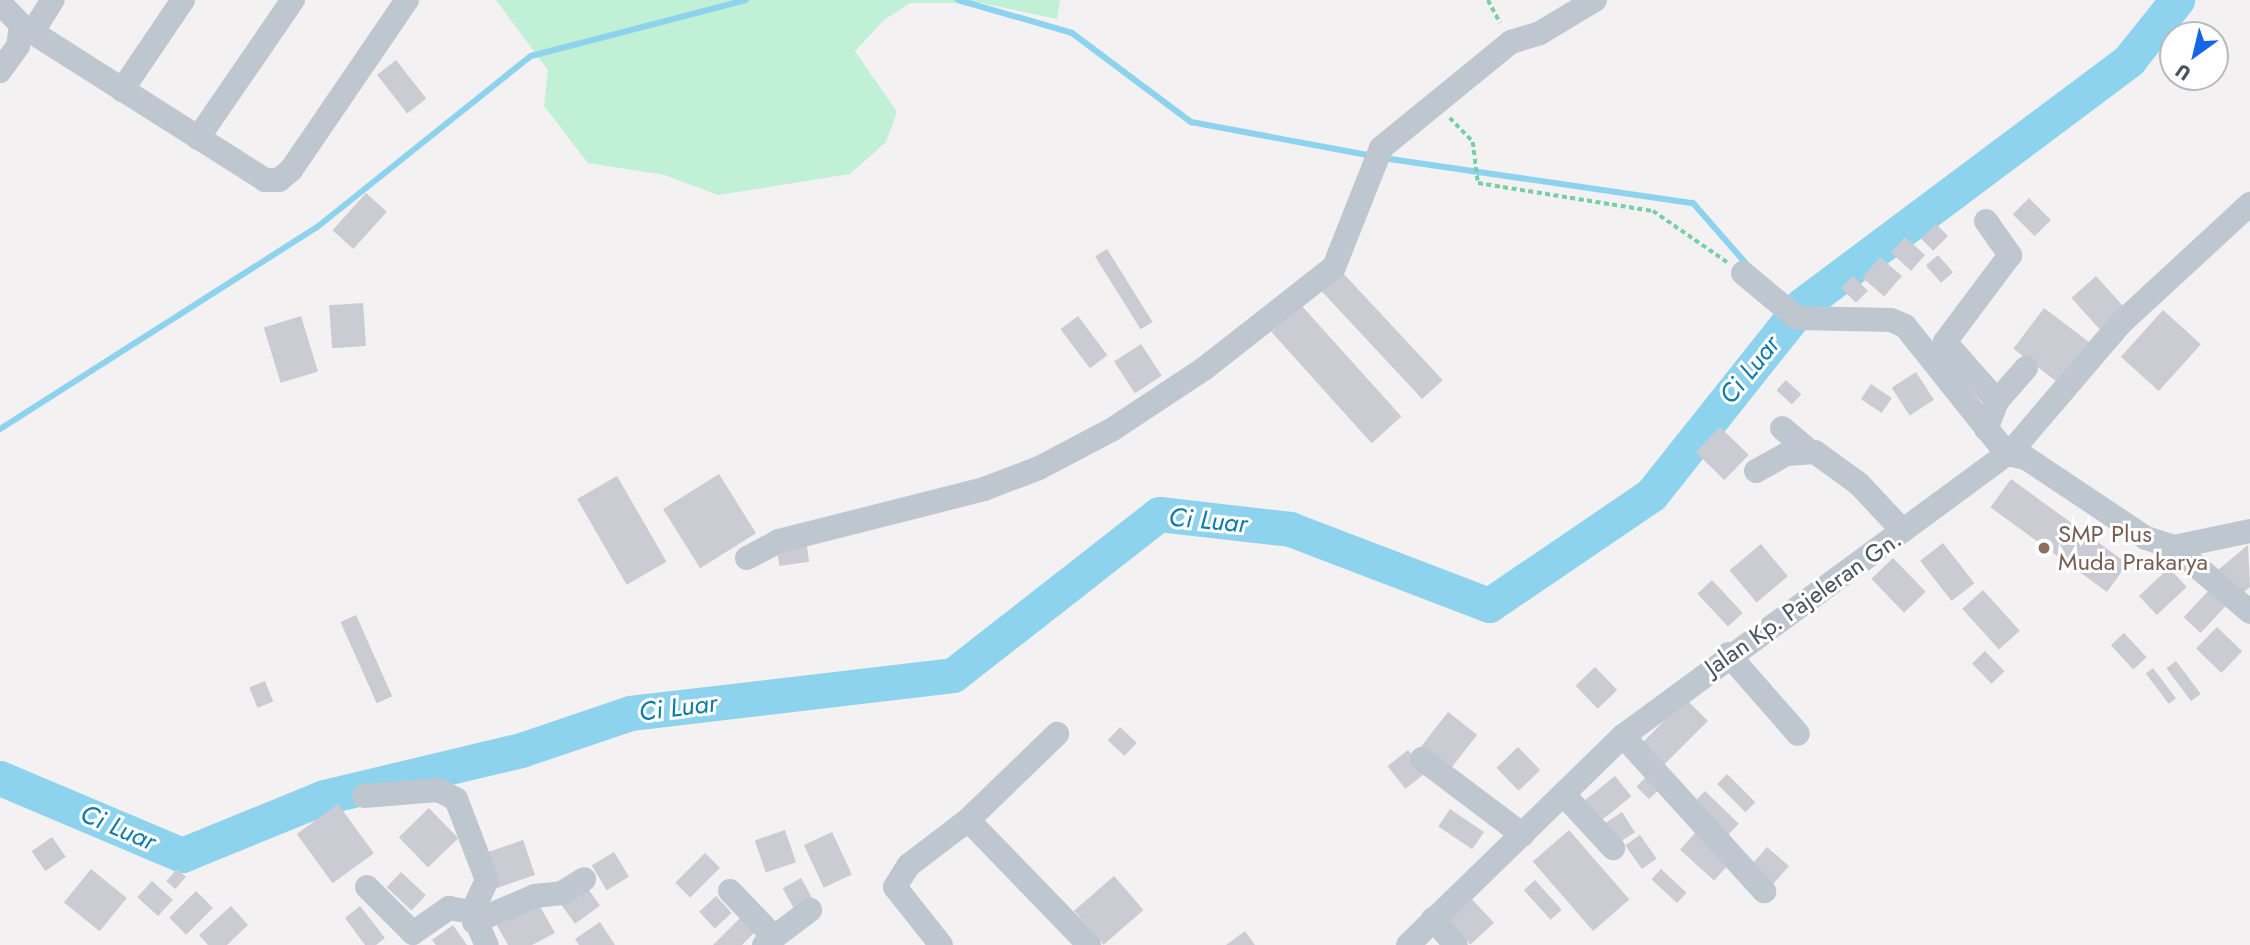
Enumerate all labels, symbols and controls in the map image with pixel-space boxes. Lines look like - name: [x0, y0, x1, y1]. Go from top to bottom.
- north arrow: [2159, 21, 2229, 91]
- text: U: [2170, 57, 2196, 87]
- water label: Ci Luar: [1713, 330, 1787, 410]
- water label: Ci Luar: [1167, 502, 1249, 540]
- place label: SMP Plus Muda Prakarya: [2058, 520, 2208, 576]
- street label: Jalan Kp. Pajeleran Gn.: [1699, 524, 1907, 682]
- marker: SMP Plus Muda Prakarya: [2036, 540, 2052, 556]
- water label: Ci Luar: [637, 688, 719, 728]
- water label: Ci Luar: [76, 798, 160, 858]

